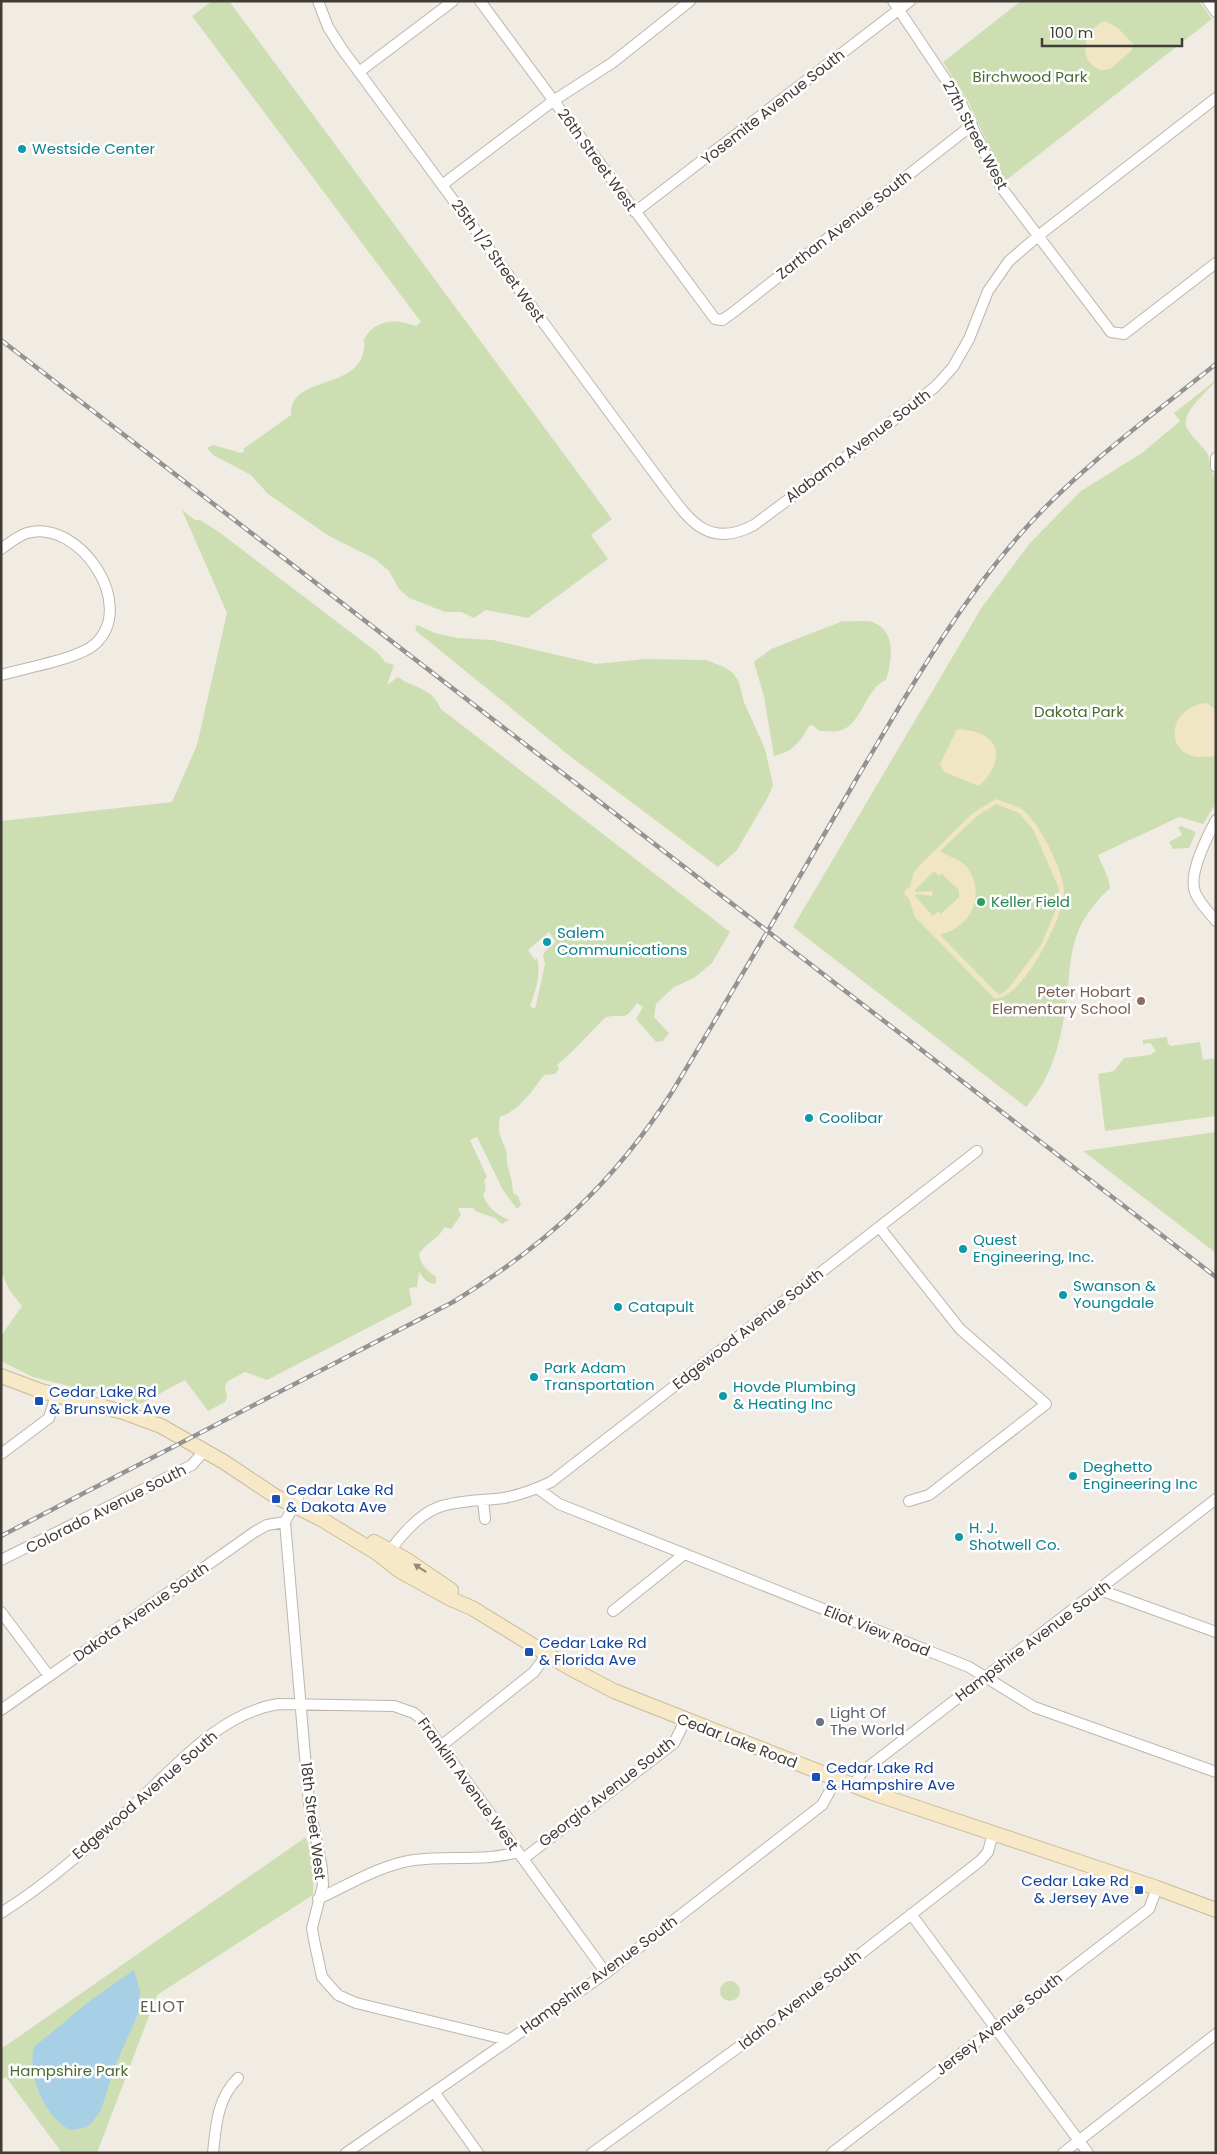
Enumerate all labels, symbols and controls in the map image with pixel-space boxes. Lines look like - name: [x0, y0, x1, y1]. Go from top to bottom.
- scale bar: [1042, 15, 1182, 47]
- text: 100 m: [1050, 22, 1093, 43]
- street label: Yosemite Avenue South: [697, 44, 849, 169]
- park label: Birchwood Park: [973, 66, 1088, 87]
- street label: 27th Street West: [938, 76, 1013, 193]
- street label: 26th Street West: [553, 104, 642, 215]
- place label: Westside Center: [32, 138, 155, 159]
- marker: Westside Center: [16, 143, 28, 155]
- street label: Zarthan Avenue South: [772, 165, 916, 284]
- street label: 25th 1/2 Street West: [447, 195, 550, 326]
- street label: Alabama Avenue South: [781, 384, 935, 507]
- park label: Dakota Park: [1034, 701, 1124, 722]
- place label: Keller Field: [991, 891, 1070, 912]
- marker: Keller Field: [975, 896, 987, 908]
- place label: Salem Communications: [557, 922, 688, 960]
- marker: Salem Communications: [541, 936, 553, 948]
- place label: Peter Hobart Elementary School: [992, 981, 1131, 1019]
- marker: Peter Hobart Elementary School: [1135, 995, 1147, 1007]
- place label: Coolibar: [819, 1107, 883, 1128]
- marker: Coolibar: [803, 1112, 815, 1124]
- place label: Quest Engineering, Inc.: [973, 1229, 1094, 1267]
- marker: Quest Engineering, Inc.: [957, 1243, 969, 1255]
- street label: Edgewood Avenue South: [668, 1263, 828, 1394]
- place label: Swanson & Youngdale: [1073, 1275, 1156, 1313]
- marker: Swanson & Youngdale: [1057, 1289, 1069, 1301]
- place label: Catapult: [628, 1296, 694, 1317]
- marker: Catapult: [612, 1301, 624, 1313]
- place label: Park Adam Transportation: [544, 1357, 655, 1395]
- marker: Park Adam Transportation: [528, 1371, 540, 1383]
- place label: Hovde Plumbing & Heating Inc: [733, 1376, 856, 1414]
- place label: Cedar Lake Rd & Brunswick Ave: [49, 1381, 171, 1419]
- marker: Hovde Plumbing & Heating Inc: [717, 1390, 729, 1402]
- marker: Cedar Lake Rd & Brunswick Ave: [33, 1395, 45, 1407]
- place label: Deghetto Engineering Inc: [1083, 1456, 1198, 1494]
- street label: Colorado Avenue South: [22, 1459, 190, 1558]
- marker: Deghetto Engineering Inc: [1067, 1470, 1079, 1482]
- place label: Cedar Lake Rd & Dakota Ave: [286, 1479, 394, 1517]
- marker: Cedar Lake Rd & Dakota Ave: [270, 1493, 282, 1505]
- place label: H. J. Shotwell Co.: [969, 1517, 1060, 1555]
- marker: H. J. Shotwell Co.: [953, 1531, 965, 1543]
- street label: Dakota Avenue South: [69, 1557, 213, 1666]
- one-way arrow: [413, 1563, 426, 1572]
- street label: Hampshire Avenue South: [951, 1575, 1115, 1706]
- street label: Eliot View Road: [821, 1600, 933, 1661]
- place label: Cedar Lake Rd & Florida Ave: [539, 1632, 647, 1670]
- marker: Cedar Lake Rd & Florida Ave: [523, 1646, 535, 1658]
- place label: Light Of The World: [830, 1702, 905, 1740]
- street label: Cedar Lake Road: [674, 1708, 800, 1773]
- street label: Franklin Avenue West: [413, 1713, 524, 1854]
- marker: Light Of The World: [814, 1716, 826, 1728]
- street label: Edgewood Avenue South: [67, 1726, 222, 1864]
- street label: Georgia Avenue South: [534, 1732, 679, 1851]
- place label: Cedar Lake Rd & Hampshire Ave: [826, 1757, 955, 1795]
- street label: 18th Street West: [296, 1761, 331, 1881]
- marker: Cedar Lake Rd & Hampshire Ave: [810, 1771, 822, 1783]
- place label: Cedar Lake Rd & Jersey Ave: [1021, 1870, 1129, 1908]
- marker: Cedar Lake Rd & Jersey Ave: [1133, 1884, 1145, 1896]
- street label: Hampshire Avenue South: [516, 1910, 682, 2039]
- street label: Idaho Avenue South: [734, 1945, 865, 2054]
- street label: Jersey Avenue South: [931, 1967, 1067, 2080]
- district label: ELIOT: [140, 1995, 186, 2018]
- park label: Hampshire Park: [10, 2060, 128, 2081]

